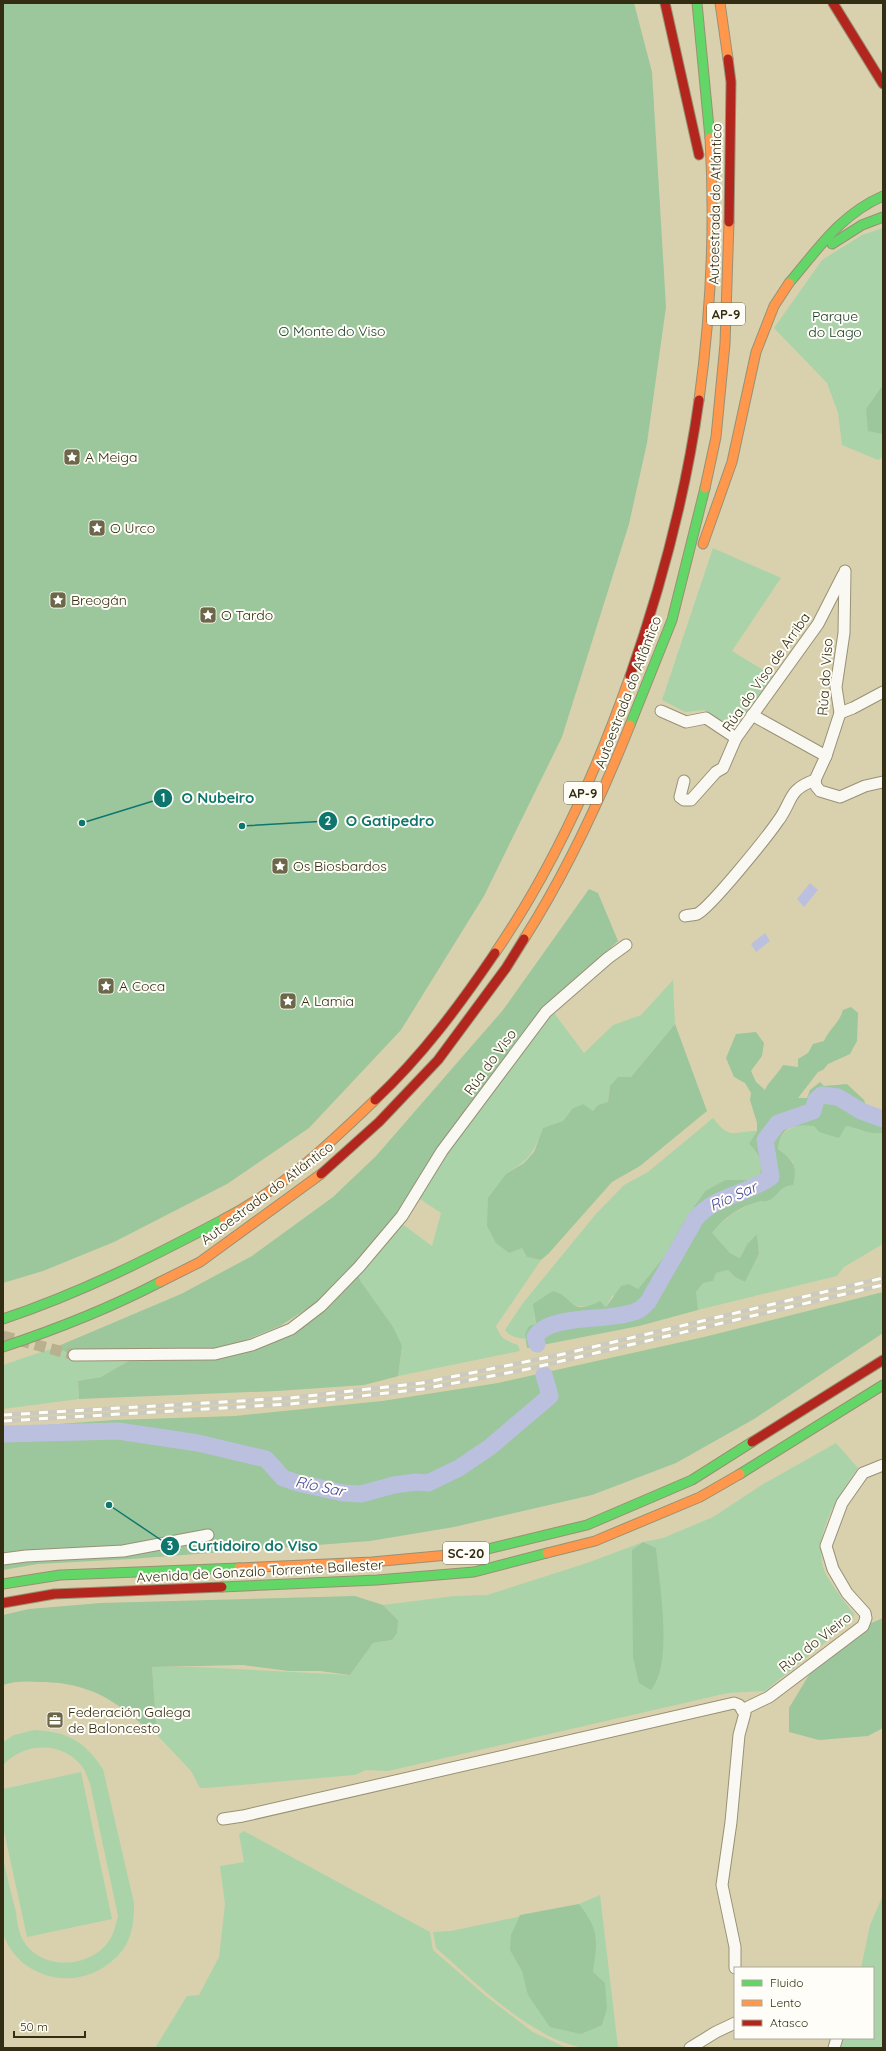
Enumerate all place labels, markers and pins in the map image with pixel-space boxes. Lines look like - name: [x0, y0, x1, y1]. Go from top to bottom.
- place icon: A Meiga: [62, 447, 82, 467]
- place label: A Meiga: [85, 448, 138, 466]
- place icon: O Urco: [87, 518, 107, 538]
- place label: O Urco: [110, 519, 155, 537]
- place icon: Breogán: [48, 590, 68, 610]
- place label: Breogán: [71, 591, 127, 609]
- place icon: O Tardo: [198, 605, 218, 625]
- place label: O Tardo: [221, 606, 273, 624]
- callout: O Nubeiro: [153, 784, 262, 811]
- callout: O Gatipedro: [318, 807, 442, 834]
- place icon: Os Biosbardos: [270, 856, 290, 876]
- place label: Os Biosbardos: [293, 857, 387, 875]
- place icon: A Coca: [96, 976, 116, 996]
- place label: A Coca: [119, 977, 165, 995]
- place icon: A Lamia: [278, 991, 298, 1011]
- place label: A Lamia: [301, 992, 354, 1010]
- callout: Curtidoiro do Viso: [160, 1532, 326, 1559]
- place label: Federación Galega de Baloncesto: [68, 1703, 191, 1737]
- office icon: Federación Galega de Baloncesto: [45, 1710, 65, 1730]

